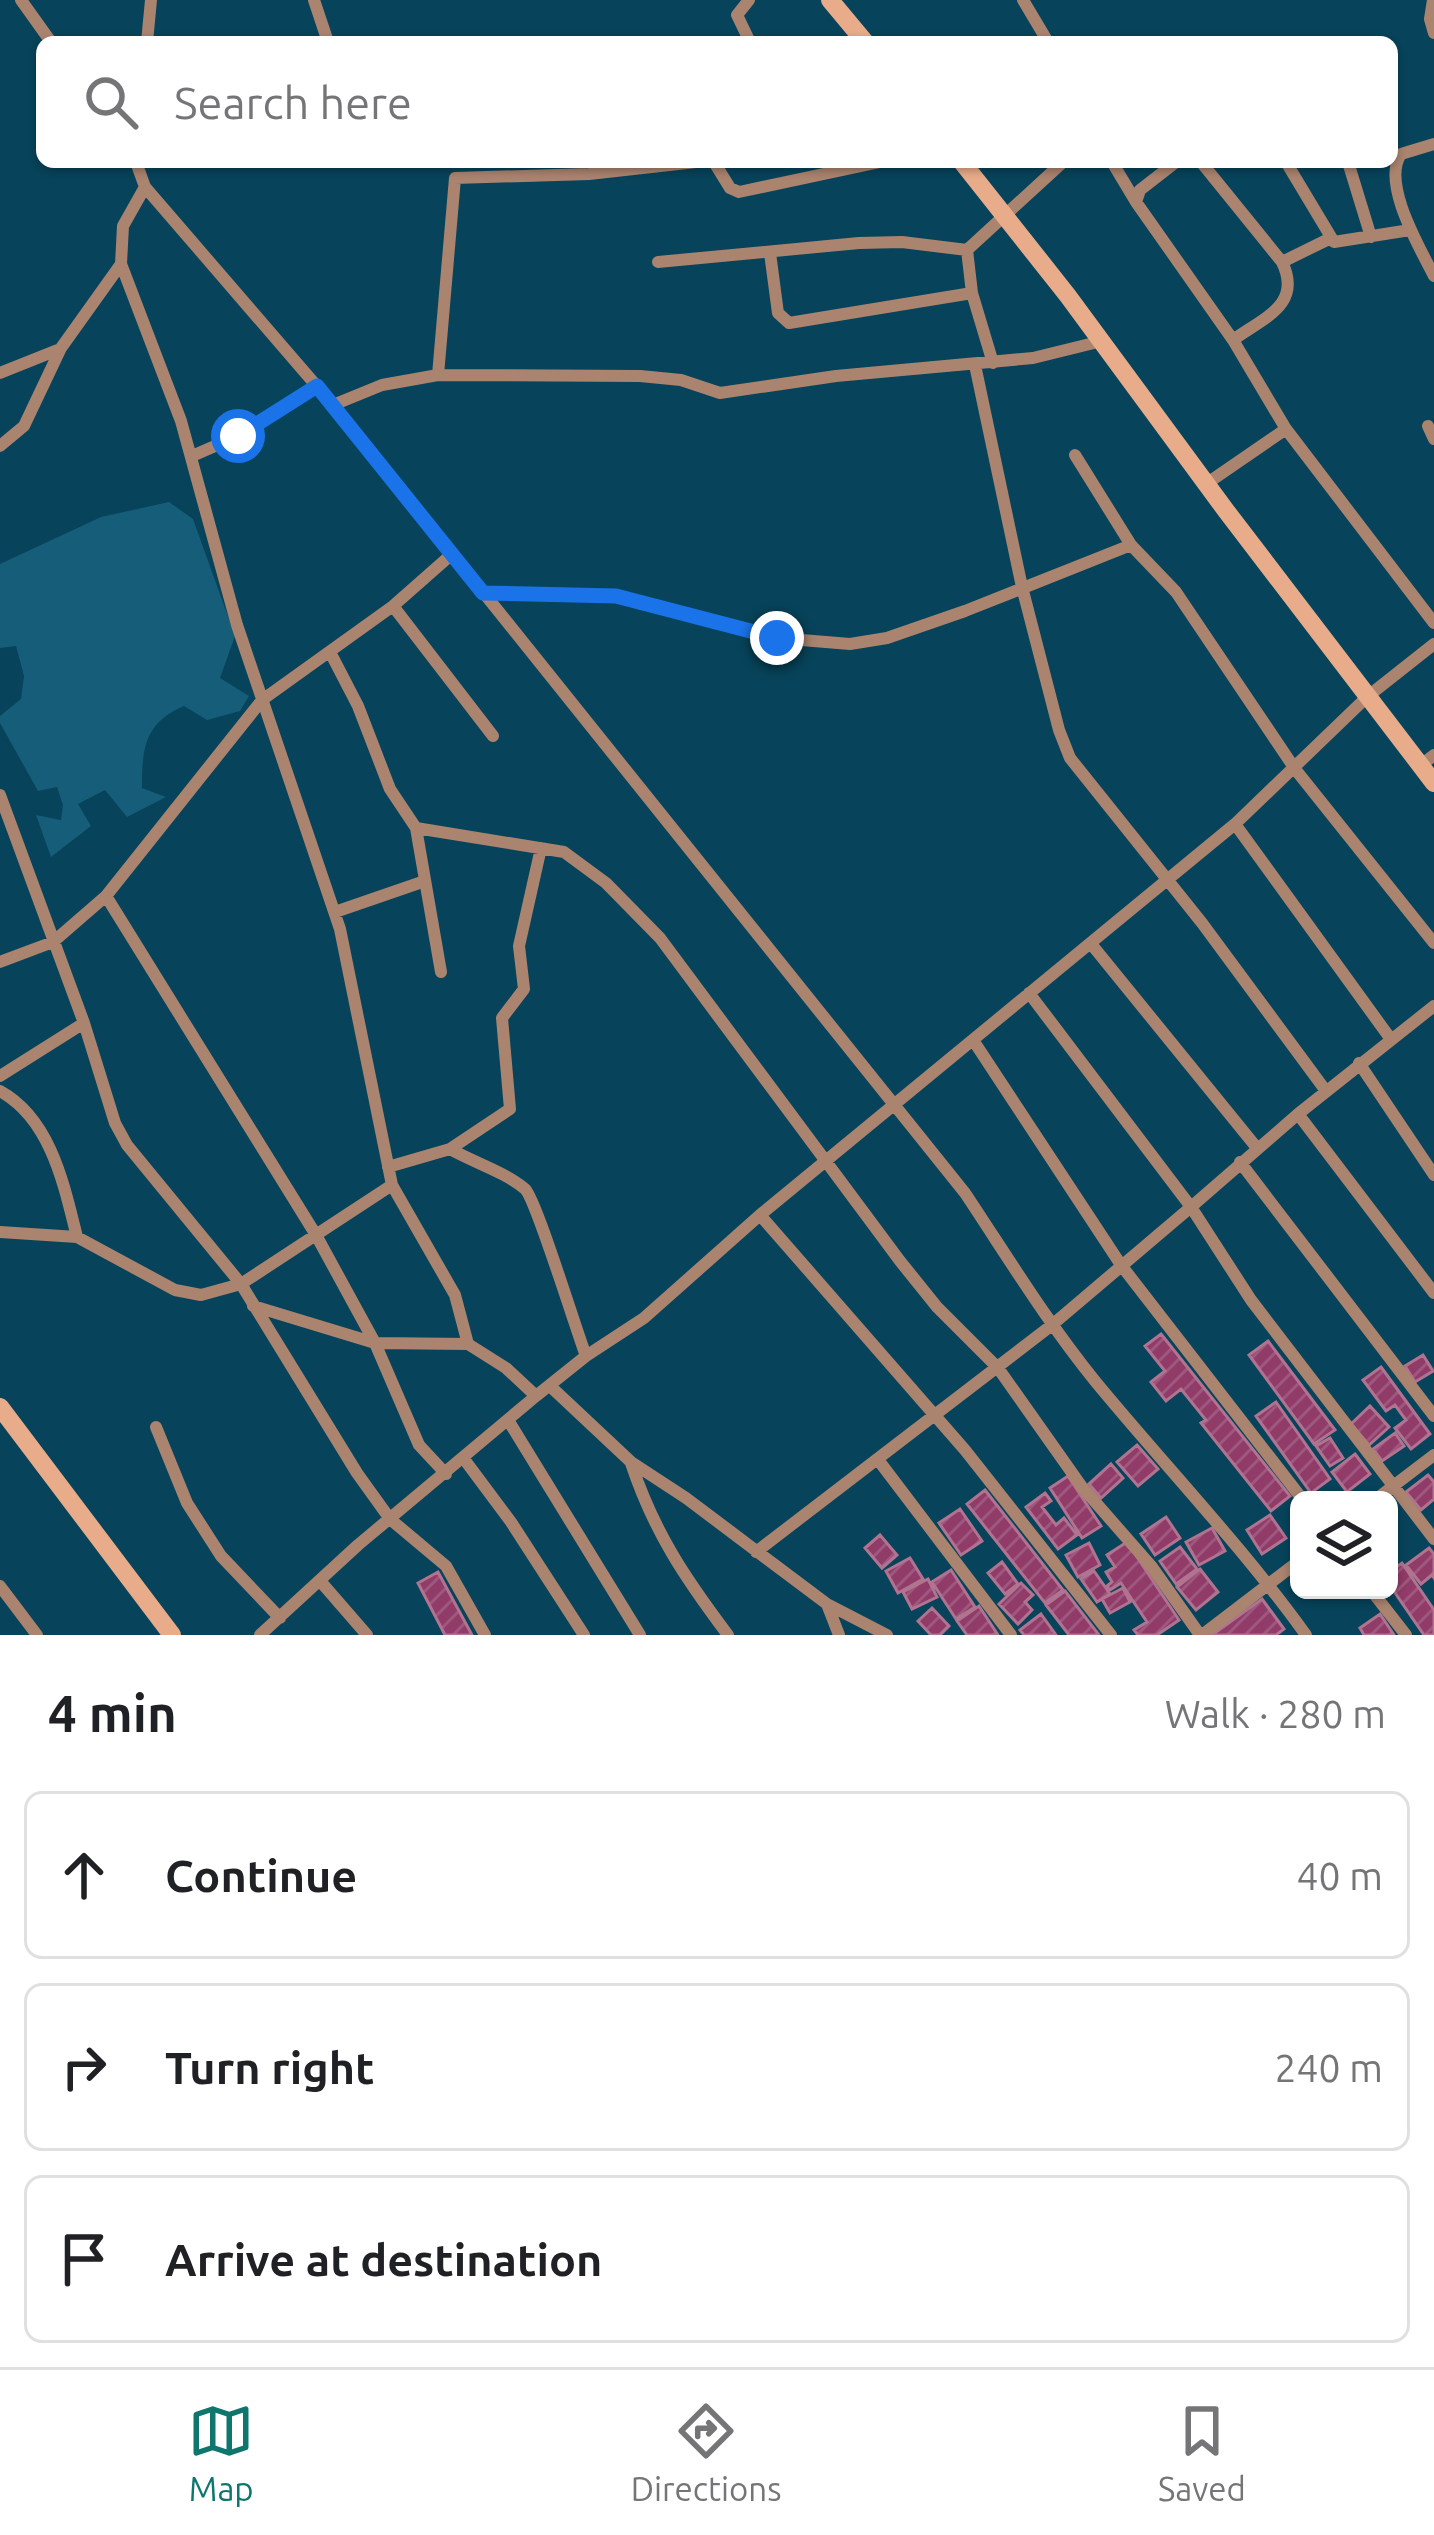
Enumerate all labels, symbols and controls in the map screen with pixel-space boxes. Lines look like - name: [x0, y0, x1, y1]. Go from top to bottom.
- search box: [36, 36, 1398, 168]
- icon: search: [78, 69, 144, 135]
- text: Search here: [174, 77, 412, 128]
- route start: [211, 409, 265, 463]
- route end: [750, 611, 804, 665]
- map controls: [1290, 1491, 1398, 1599]
- button: layers: [1290, 1491, 1398, 1599]
- text: 4 min: [48, 1684, 177, 1742]
- text: Walk · 280 m: [1165, 1692, 1386, 1735]
- icon: ahead: [51, 1842, 117, 1908]
- text: Continue: [165, 1850, 357, 1901]
- text: 40 m: [1296, 1854, 1383, 1897]
- icon: right: [51, 2034, 117, 2100]
- text: Turn right: [165, 2042, 374, 2093]
- text: 240 m: [1274, 2046, 1383, 2089]
- icon: arrive: [51, 2226, 117, 2292]
- text: Arrive at destination: [165, 2234, 602, 2285]
- tab: Map: [188, 2398, 254, 2507]
- tab: Directions: [631, 2398, 781, 2507]
- tab: Saved: [1158, 2398, 1246, 2507]

